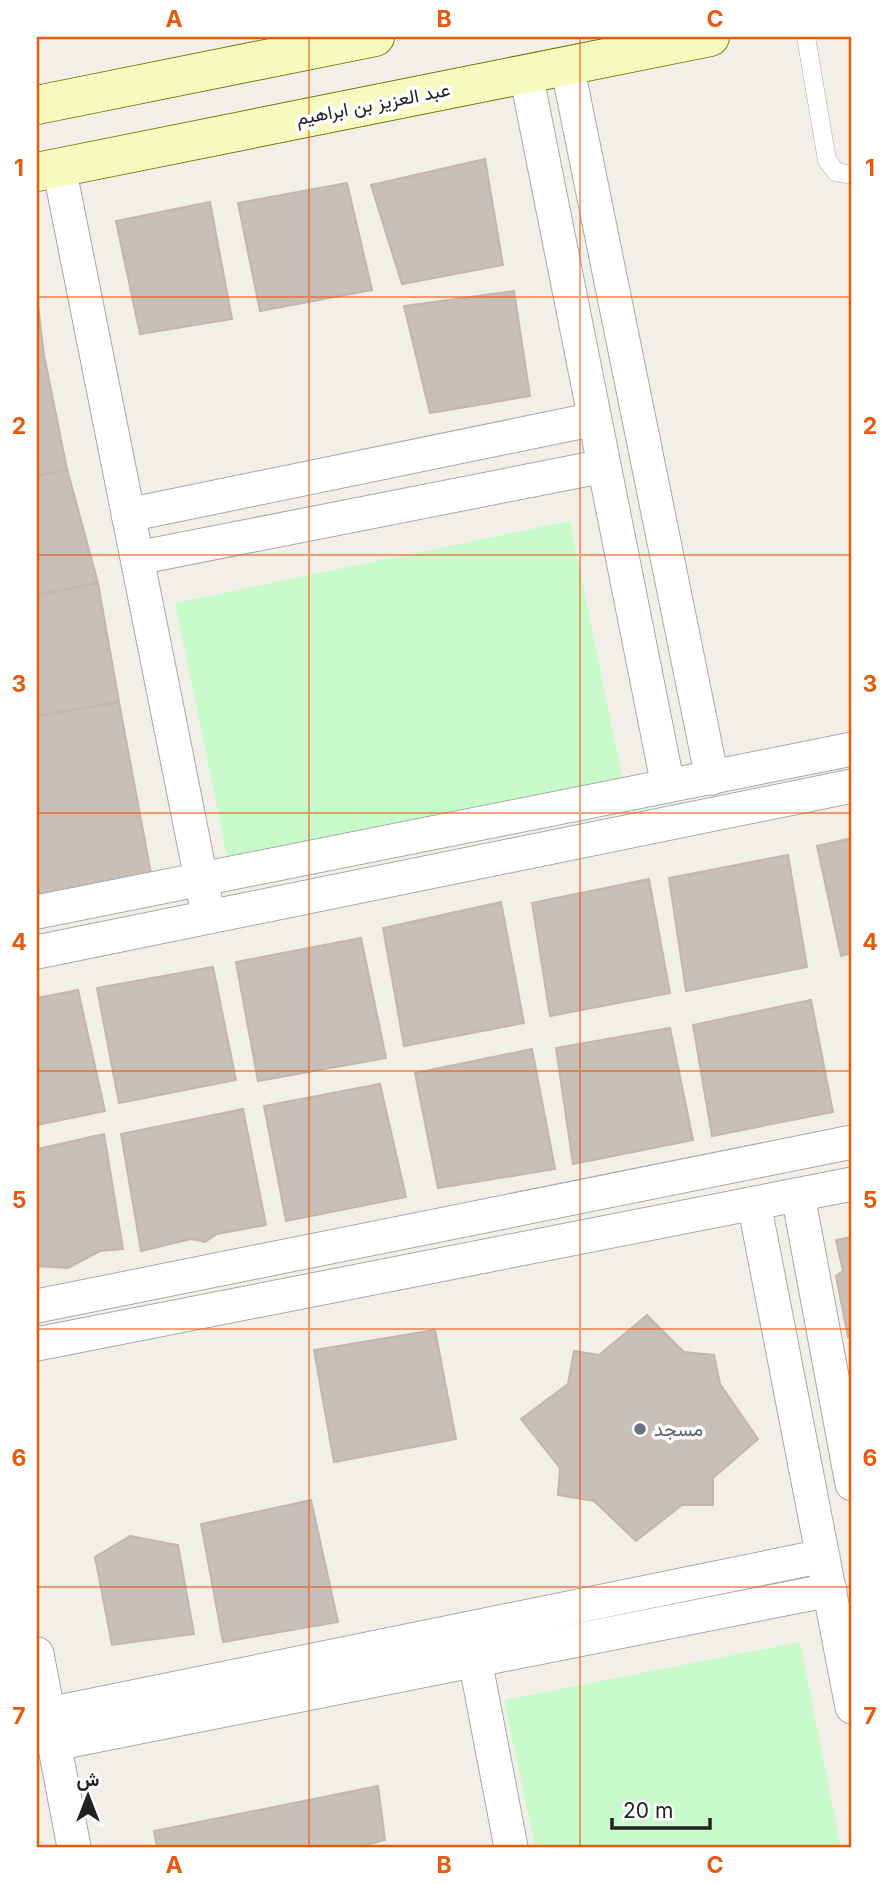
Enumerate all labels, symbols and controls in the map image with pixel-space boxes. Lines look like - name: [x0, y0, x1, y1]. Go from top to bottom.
- text: A: [165, 5, 183, 33]
- text: B: [436, 5, 452, 33]
- text: C: [706, 5, 724, 33]
- street label: عبد العزيز بن ابراهيم: [294, 78, 452, 131]
- text: 1: [14, 154, 24, 182]
- text: 1: [865, 154, 875, 182]
- text: 2: [12, 412, 26, 440]
- text: 2: [863, 412, 877, 440]
- text: 3: [12, 670, 26, 698]
- text: 3: [863, 670, 877, 698]
- text: 4: [11, 928, 27, 956]
- text: 4: [862, 928, 878, 956]
- text: 5: [12, 1186, 26, 1214]
- text: 5: [863, 1186, 877, 1214]
- place label: مسجد: [654, 1418, 703, 1441]
- marker: مسجد: [632, 1421, 648, 1437]
- text: 6: [12, 1444, 26, 1472]
- text: 6: [863, 1444, 877, 1472]
- text: 7: [12, 1702, 26, 1730]
- text: 7: [863, 1702, 877, 1730]
- north arrow: [52, 1762, 122, 1832]
- text: ش: [77, 1768, 100, 1791]
- scale bar: [612, 1786, 710, 1830]
- text: 20 m: [623, 1798, 673, 1823]
- text: A: [165, 1851, 183, 1879]
- text: B: [436, 1851, 452, 1879]
- text: C: [706, 1851, 724, 1879]

